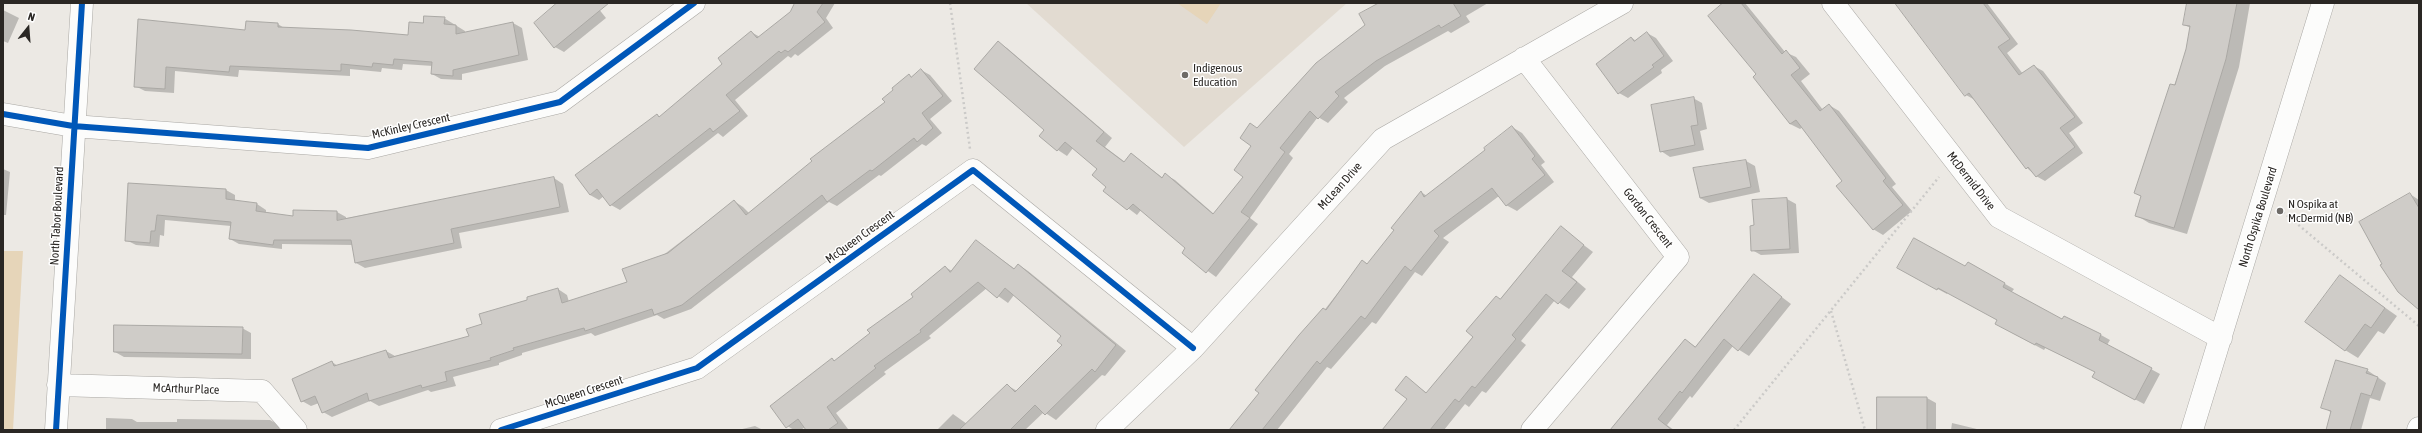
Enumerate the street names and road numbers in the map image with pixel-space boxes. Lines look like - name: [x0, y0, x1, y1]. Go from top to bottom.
- street label: McKinley Crescent: [371, 110, 451, 142]
- street label: McDermid Drive: [1944, 149, 1998, 213]
- street label: McLean Drive: [1315, 159, 1365, 213]
- street label: North Ospika Boulevard: [2236, 165, 2280, 269]
- street label: North Tabor Boulevard: [47, 166, 67, 266]
- street label: Gordon Crescent: [1620, 185, 1676, 251]
- street label: McQueen Crescent: [823, 207, 897, 267]
- street label: McQueen Crescent: [543, 373, 625, 411]
- street label: McArthur Place: [152, 381, 220, 397]

